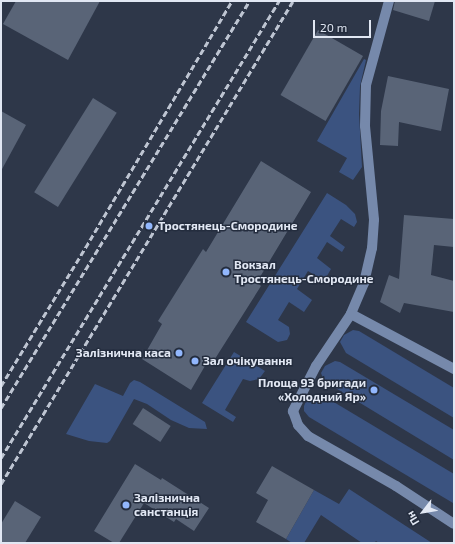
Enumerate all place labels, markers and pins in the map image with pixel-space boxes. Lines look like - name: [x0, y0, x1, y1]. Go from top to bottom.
- place label: Тростянець-Смородине: [158, 219, 297, 233]
- marker: Тростянець-Смородине: [143, 220, 155, 232]
- place label: Вокзал Тростянець-Смородине: [234, 258, 373, 286]
- marker: Вокзал Тростянець-Смородине: [221, 267, 231, 277]
- place label: Залізнична каса: [76, 346, 171, 360]
- marker: Залізнична каса: [174, 348, 184, 358]
- place label: Зал очікування: [203, 354, 292, 368]
- marker: Зал очікування: [190, 356, 200, 366]
- place label: Площа 93 бригади «Холодний Яр»: [258, 376, 366, 404]
- marker: Площа 93 бригади «Холодний Яр»: [369, 385, 379, 395]
- place label: Залізнична санстанція: [134, 491, 200, 519]
- marker: Залізнична санстанція: [121, 500, 131, 510]

